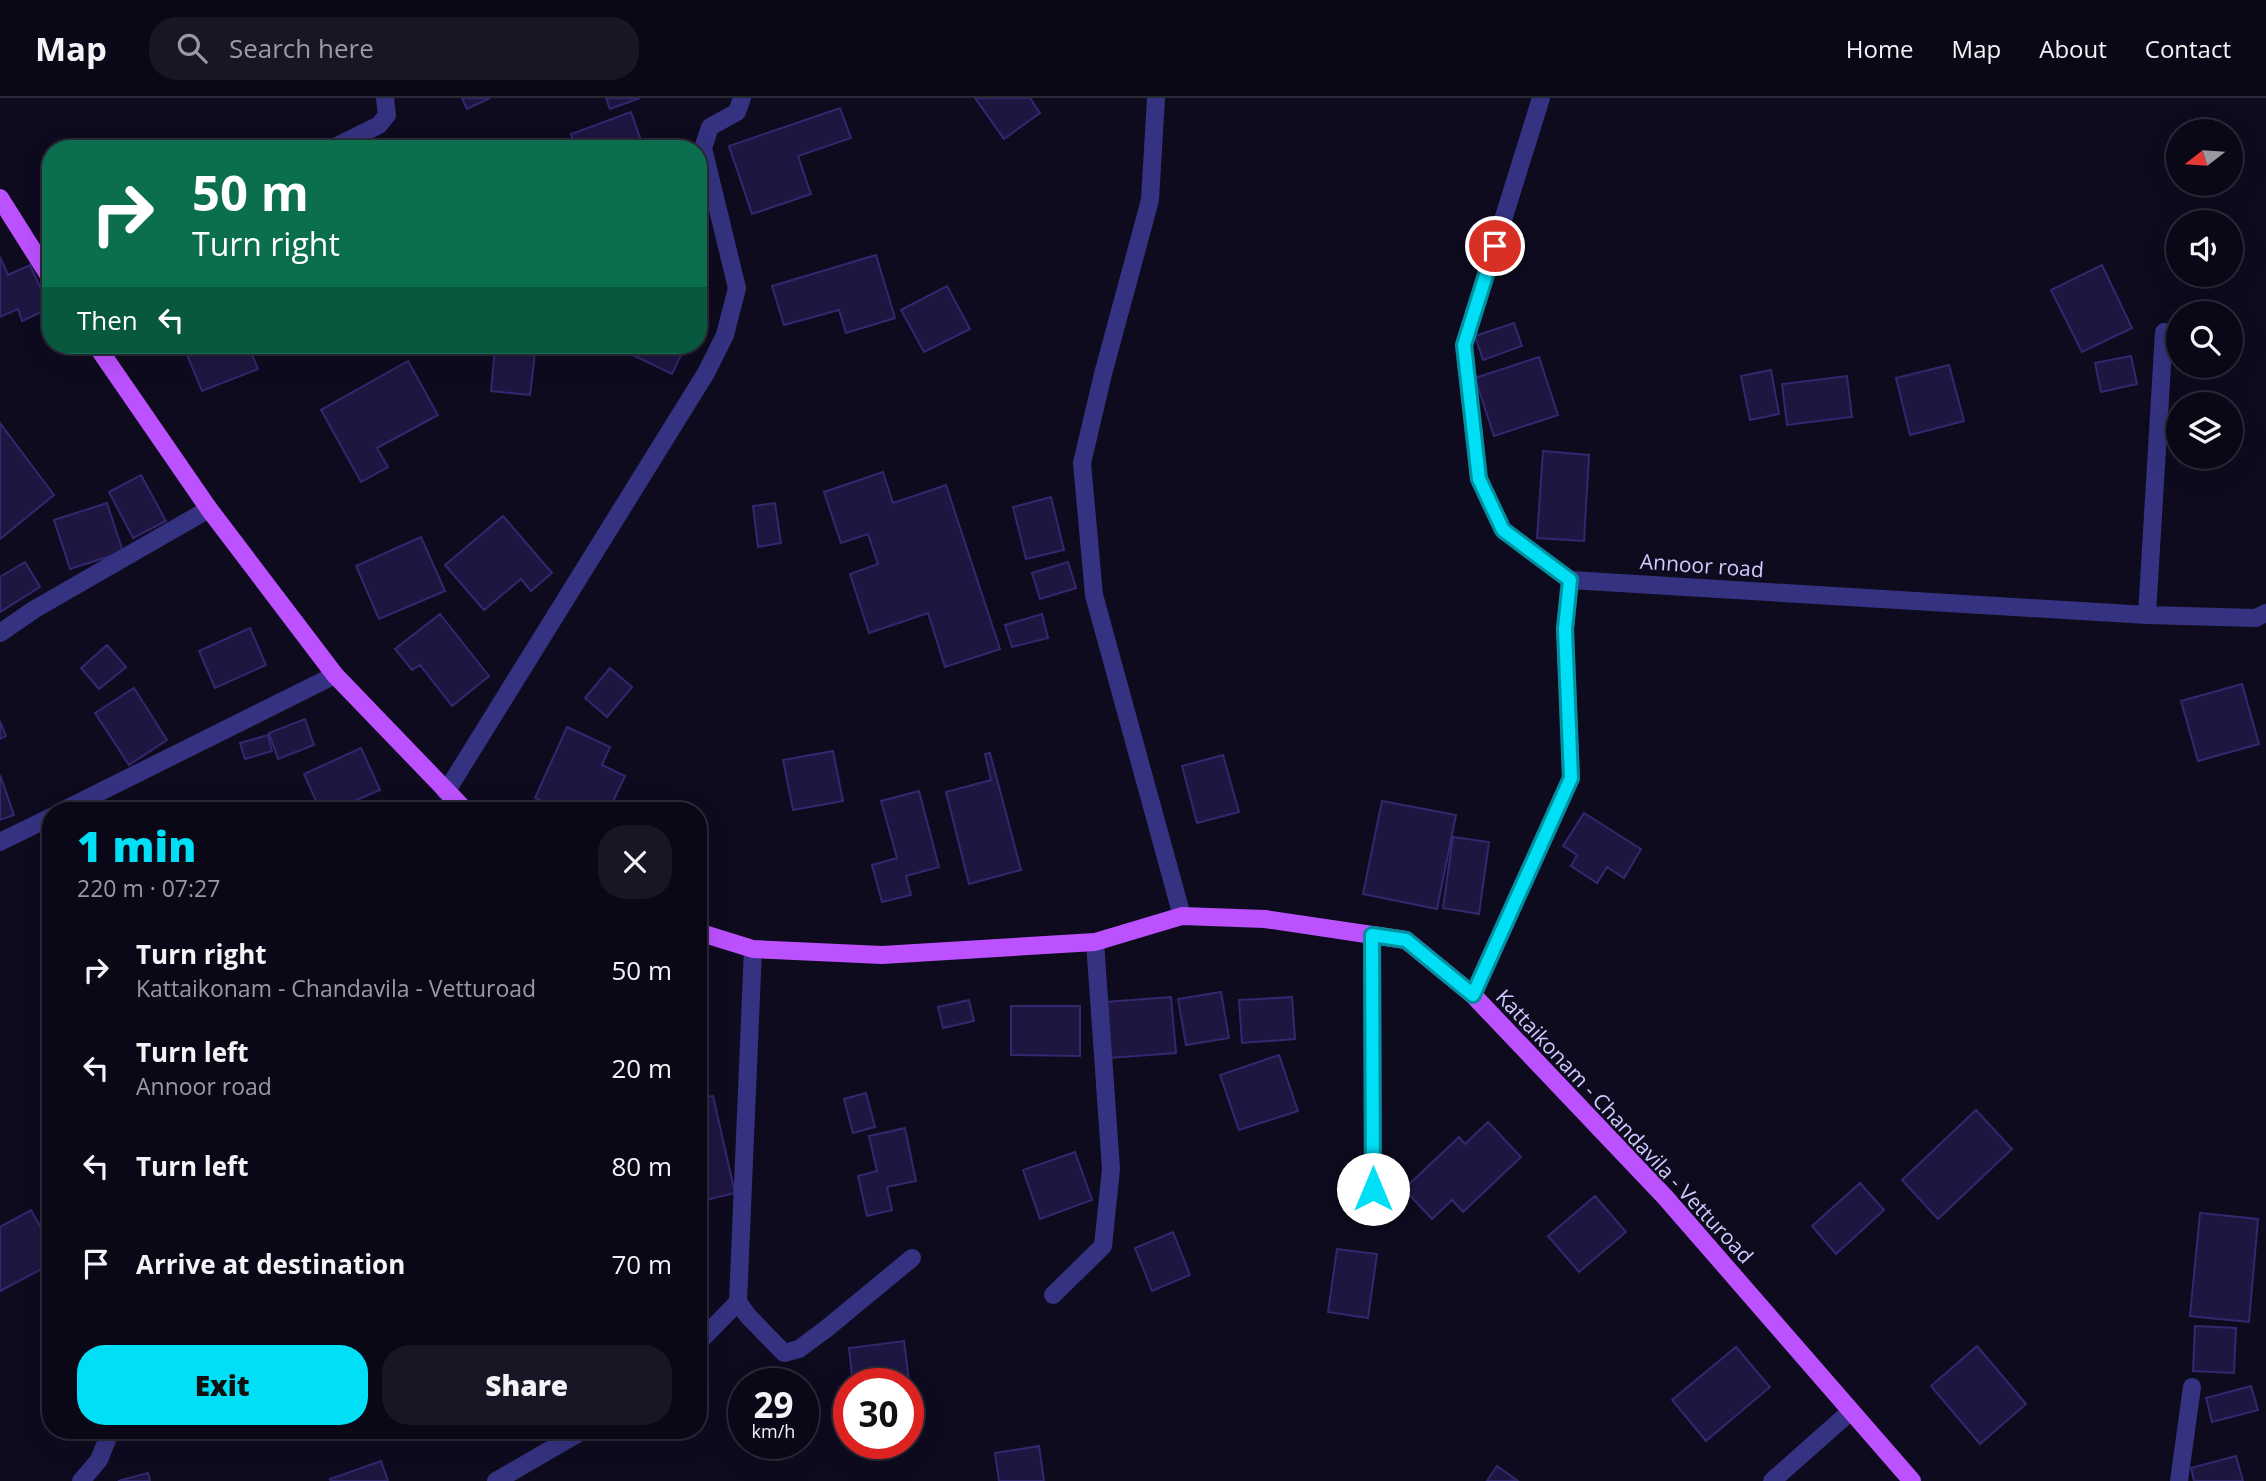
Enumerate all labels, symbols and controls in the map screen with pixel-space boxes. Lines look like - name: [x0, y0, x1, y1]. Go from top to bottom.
- search box: [149, 17, 639, 80]
- text: Map: [35, 26, 107, 71]
- icon: search: [173, 29, 211, 67]
- text: Search here: [229, 30, 374, 66]
- text: Home: [1846, 32, 1914, 65]
- text: Map: [1952, 32, 2001, 65]
- text: About: [2039, 32, 2107, 65]
- text: Contact: [2145, 32, 2231, 65]
- north arrow: [2166, 119, 2244, 196]
- map controls: [2166, 119, 2243, 469]
- text: 50 m: [192, 159, 309, 225]
- icon: right: [77, 168, 168, 259]
- button: sound: [2166, 210, 2243, 287]
- pin: [1465, 216, 1525, 276]
- text: Turn right: [192, 222, 340, 265]
- icon: arrive: [1476, 227, 1514, 265]
- icon: left: [152, 301, 190, 339]
- button: search: [2166, 301, 2243, 378]
- text: Then: [77, 302, 138, 338]
- button: layers: [2166, 392, 2243, 469]
- street label: Annoor road: [1639, 547, 1765, 583]
- text: 1 min: [77, 817, 196, 874]
- button: close: [598, 825, 672, 899]
- text: 220 m · 07:27: [77, 872, 220, 904]
- text: Turn right: [136, 936, 267, 972]
- icon: right: [77, 951, 115, 989]
- text: 50 m: [611, 952, 672, 988]
- text: Kattaikonam - Chandavila - Vetturoad: [136, 972, 536, 1004]
- street label: Kattaikonam - Chandavila - Vetturoad: [1490, 983, 1760, 1269]
- text: Turn left: [136, 1034, 248, 1070]
- icon: left: [77, 1049, 115, 1087]
- text: 20 m: [611, 1050, 672, 1086]
- text: Annoor road: [136, 1070, 272, 1102]
- icon: left: [77, 1147, 115, 1185]
- text: Turn left: [136, 1148, 248, 1184]
- text: 80 m: [611, 1148, 672, 1184]
- position arrow: [1336, 1152, 1410, 1226]
- icon: arrive: [77, 1245, 115, 1283]
- text: Arrive at destination: [136, 1246, 405, 1282]
- text: 70 m: [611, 1246, 672, 1282]
- button: Exit: [77, 1345, 368, 1425]
- button: Share: [382, 1345, 672, 1425]
- speed limit sign: 30: [833, 1368, 924, 1459]
- text: 29: [753, 1381, 794, 1428]
- text: km/h: [752, 1419, 795, 1443]

